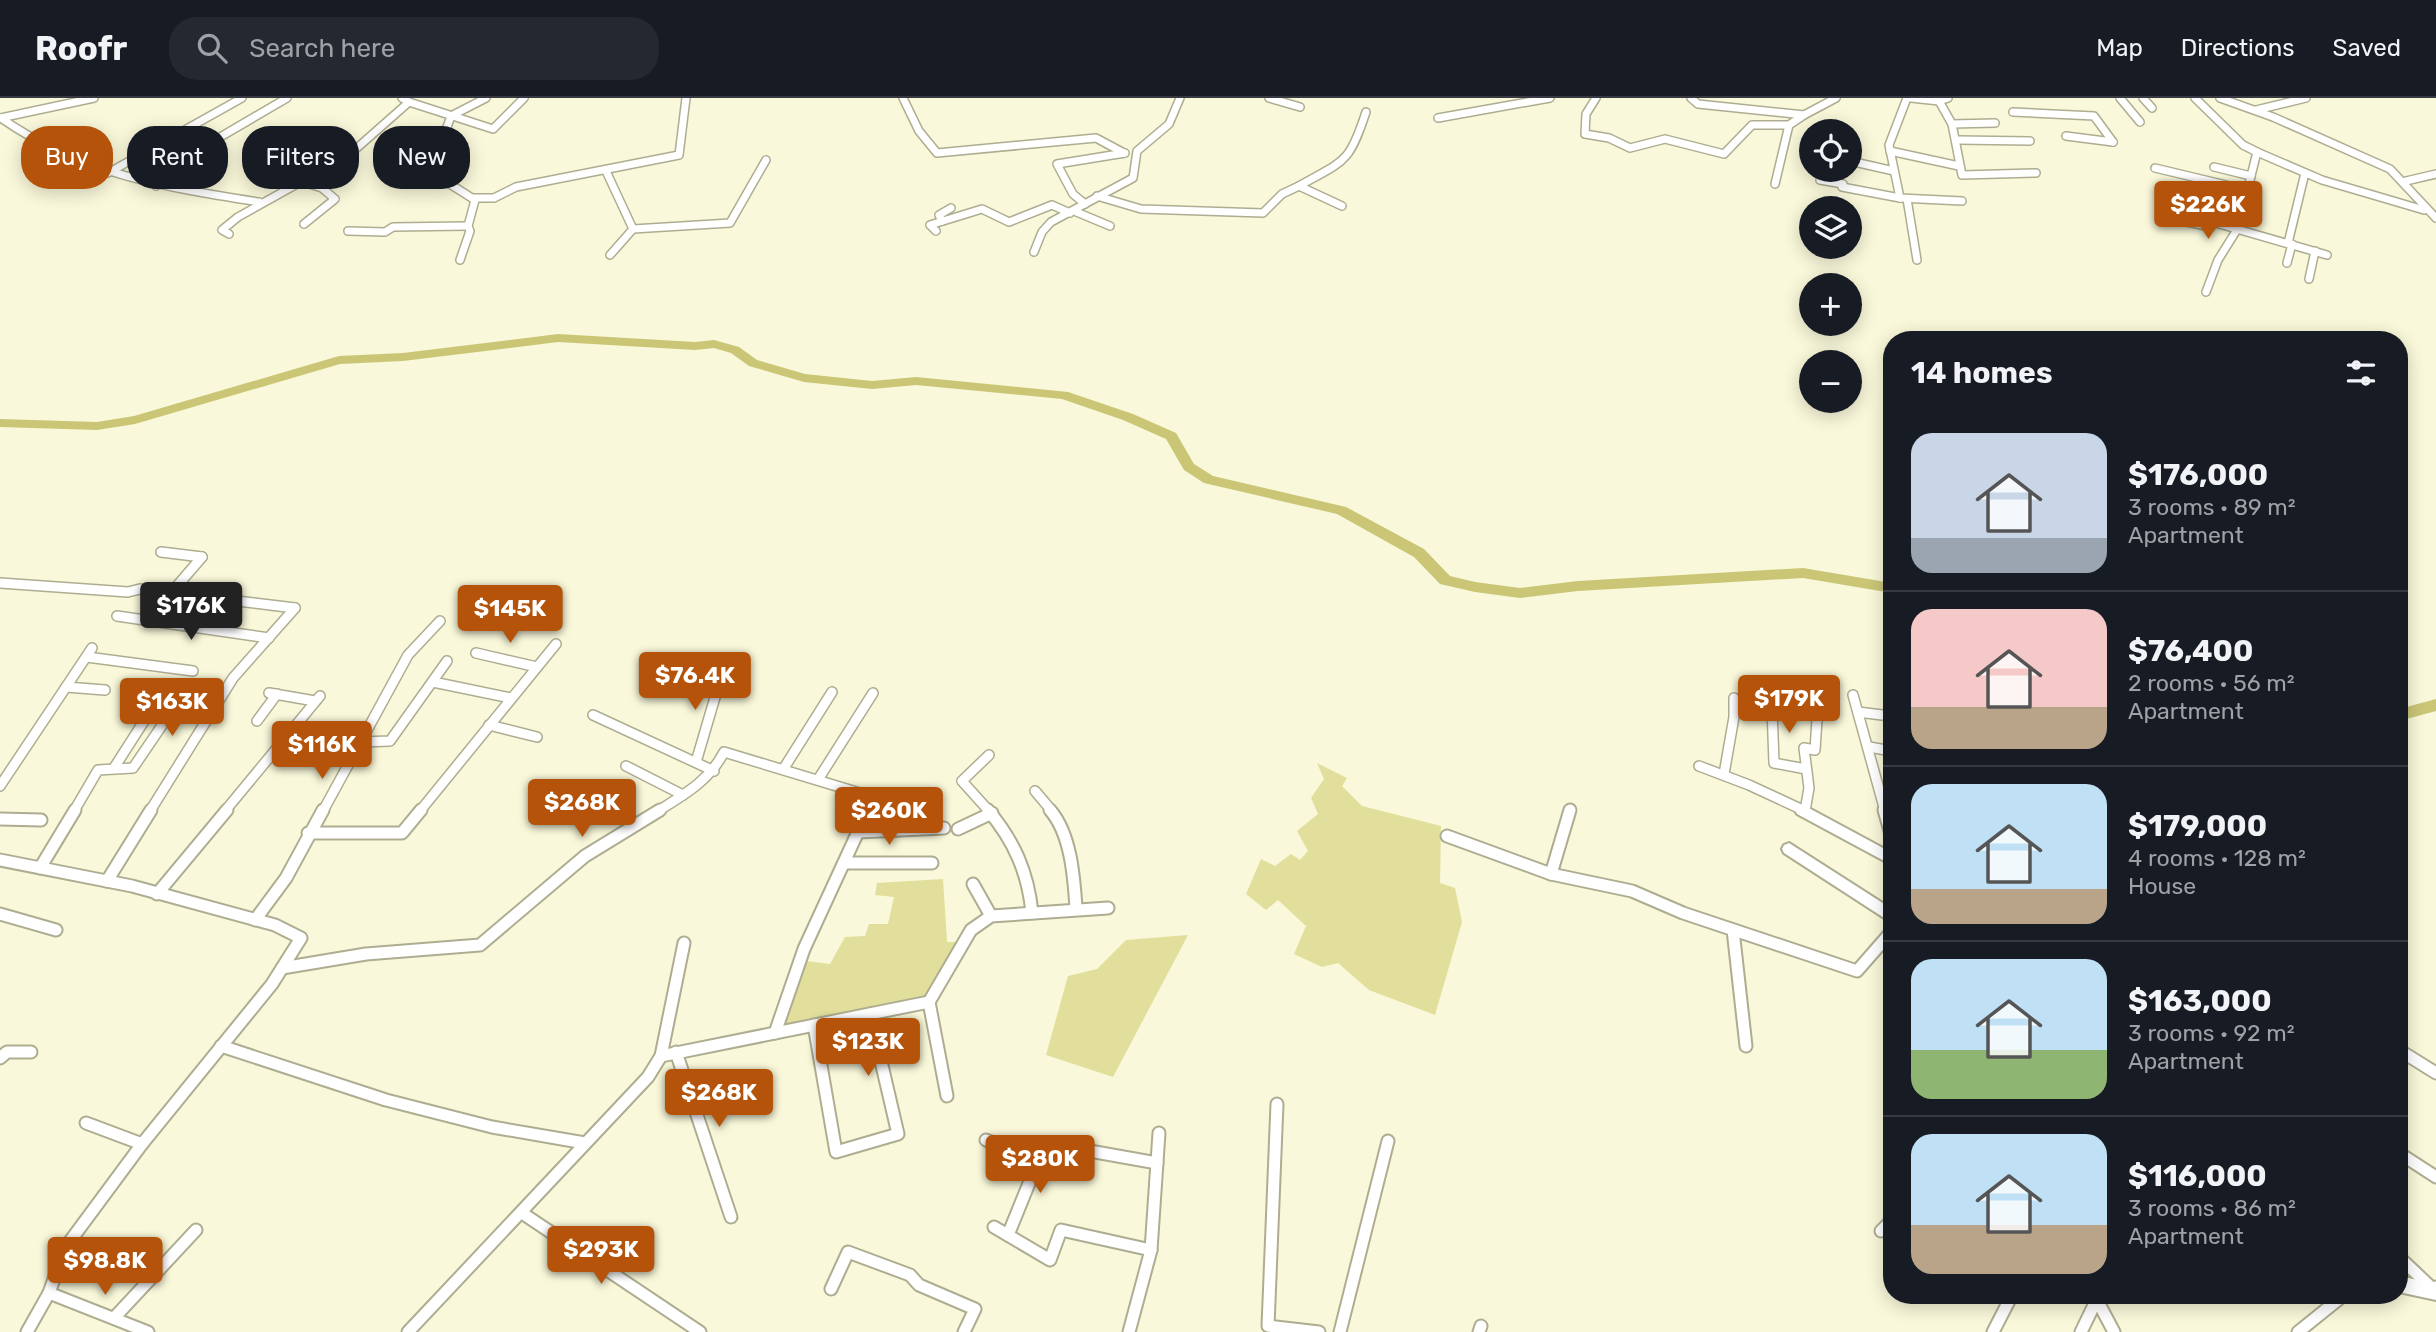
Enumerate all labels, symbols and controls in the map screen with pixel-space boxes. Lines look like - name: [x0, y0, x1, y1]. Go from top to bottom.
- search box: [169, 17, 659, 80]
- text: Roofr: [35, 29, 127, 68]
- icon: search: [193, 29, 231, 67]
- text: Search here: [249, 33, 395, 64]
- text: Map: [2096, 34, 2143, 62]
- text: Directions: [2181, 34, 2294, 62]
- text: Saved: [2332, 34, 2401, 62]
- map controls: [1799, 119, 1862, 413]
- button: locate: [1799, 119, 1862, 182]
- chip: Buy: [21, 126, 113, 189]
- chip: Rent: [127, 126, 228, 189]
- chip: Filters: [242, 126, 359, 189]
- chip: New: [373, 126, 470, 189]
- pin: $226K: [2159, 181, 2257, 241]
- text: $226K: [2170, 190, 2246, 218]
- button: layers: [1799, 196, 1862, 259]
- button: +: [1799, 273, 1862, 336]
- button: −: [1799, 350, 1862, 413]
- icon: filters: [2342, 354, 2380, 392]
- text: 14 homes: [1911, 355, 2053, 391]
- text: $176,000: [2128, 457, 2268, 493]
- icon: home: [1967, 461, 2051, 545]
- text: 3 rooms · 89 m²: [2128, 493, 2296, 521]
- text: Apartment: [2128, 521, 2244, 549]
- pin: $176K: [142, 582, 240, 642]
- pin: $145K: [461, 586, 559, 645]
- text: $176K: [156, 591, 226, 619]
- text: $145K: [474, 594, 546, 622]
- text: $76,400: [2128, 633, 2253, 669]
- icon: home: [1967, 637, 2051, 721]
- pin: $76.4K: [638, 652, 752, 712]
- text: $76.4K: [655, 661, 735, 689]
- text: 2 rooms · 56 m²: [2128, 669, 2295, 697]
- pin: $179K: [1740, 676, 1838, 735]
- pin: $163K: [123, 678, 221, 738]
- text: $179K: [1754, 684, 1824, 712]
- text: $163K: [136, 687, 208, 715]
- text: Apartment: [2128, 697, 2244, 725]
- pin: $116K: [273, 722, 371, 781]
- text: $116K: [288, 730, 356, 758]
- pin: $268K: [533, 780, 631, 839]
- text: $268K: [544, 788, 620, 816]
- pin: $260K: [840, 788, 938, 847]
- text: $260K: [851, 796, 927, 824]
- text: $179,000: [2128, 808, 2267, 844]
- icon: home: [1967, 812, 2051, 896]
- text: 4 rooms · 128 m²: [2128, 844, 2306, 872]
- text: House: [2128, 872, 2196, 900]
- text: $163,000: [2128, 983, 2272, 1019]
- icon: home: [1967, 987, 2051, 1071]
- pin: $123K: [819, 1018, 917, 1078]
- text: 3 rooms · 92 m²: [2128, 1019, 2294, 1047]
- text: $123K: [832, 1027, 904, 1055]
- text: Apartment: [2128, 1047, 2244, 1075]
- pin: $268K: [670, 1070, 768, 1129]
- text: $268K: [681, 1078, 757, 1106]
- pin: $280K: [991, 1136, 1089, 1195]
- text: $280K: [1002, 1144, 1078, 1172]
- text: $116,000: [2128, 1158, 2267, 1194]
- icon: home: [1967, 1162, 2051, 1246]
- text: 3 rooms · 86 m²: [2128, 1194, 2296, 1222]
- text: Apartment: [2128, 1222, 2244, 1250]
- pin: $293K: [552, 1226, 650, 1286]
- text: $293K: [563, 1235, 639, 1263]
- pin: $98.8K: [48, 1238, 162, 1297]
- text: $98.8K: [64, 1246, 146, 1274]

